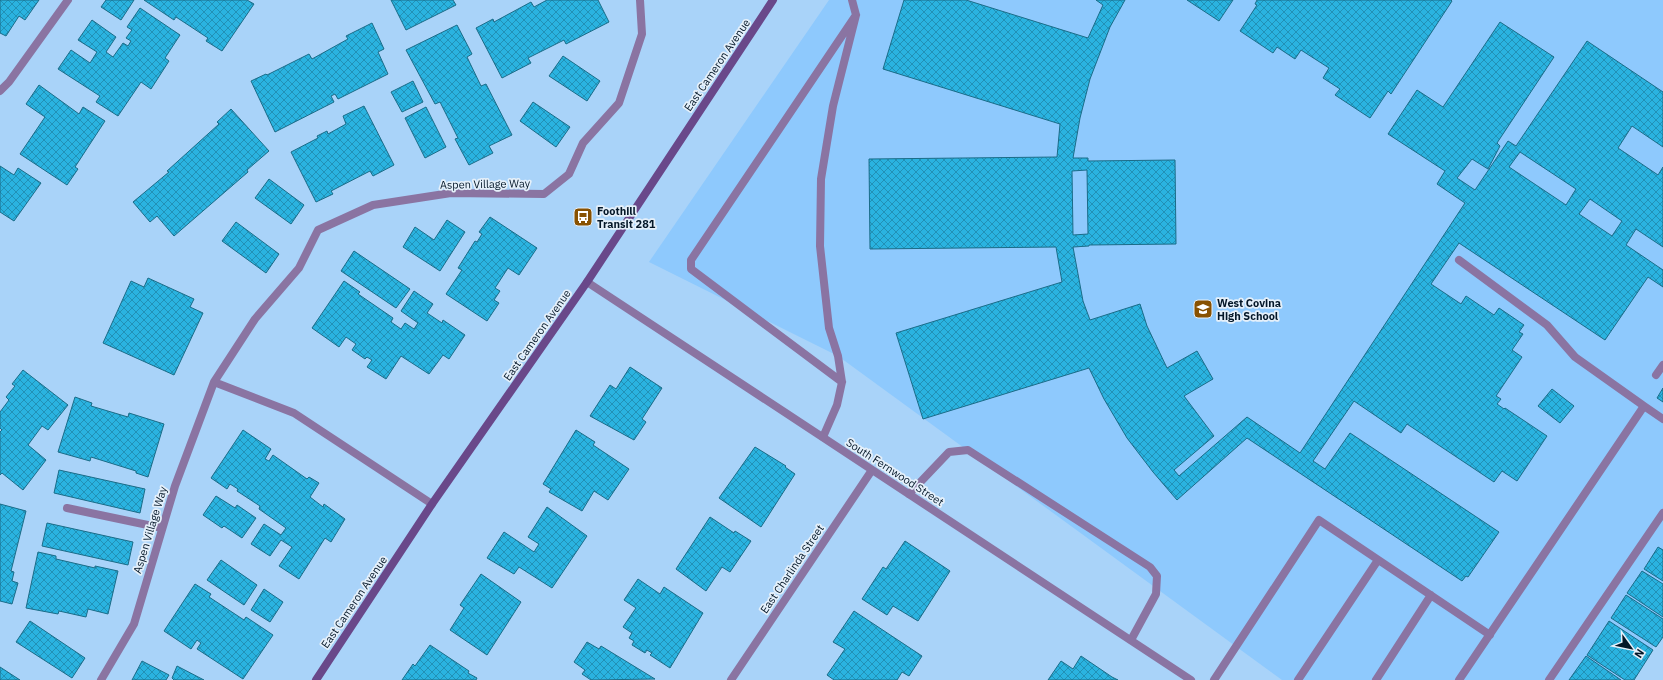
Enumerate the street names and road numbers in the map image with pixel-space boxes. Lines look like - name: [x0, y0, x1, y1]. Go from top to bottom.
- street label: East Cameron Avenue: [681, 16, 753, 114]
- street label: Aspen Village Way: [440, 176, 531, 192]
- street label: East Cameron Avenue: [500, 287, 574, 383]
- street label: South Fernwood Street: [844, 435, 947, 509]
- street label: Aspen Village Way: [130, 484, 170, 575]
- street label: East Charlinda Street: [757, 522, 827, 616]
- street label: East Cameron Avenue: [318, 553, 390, 651]

